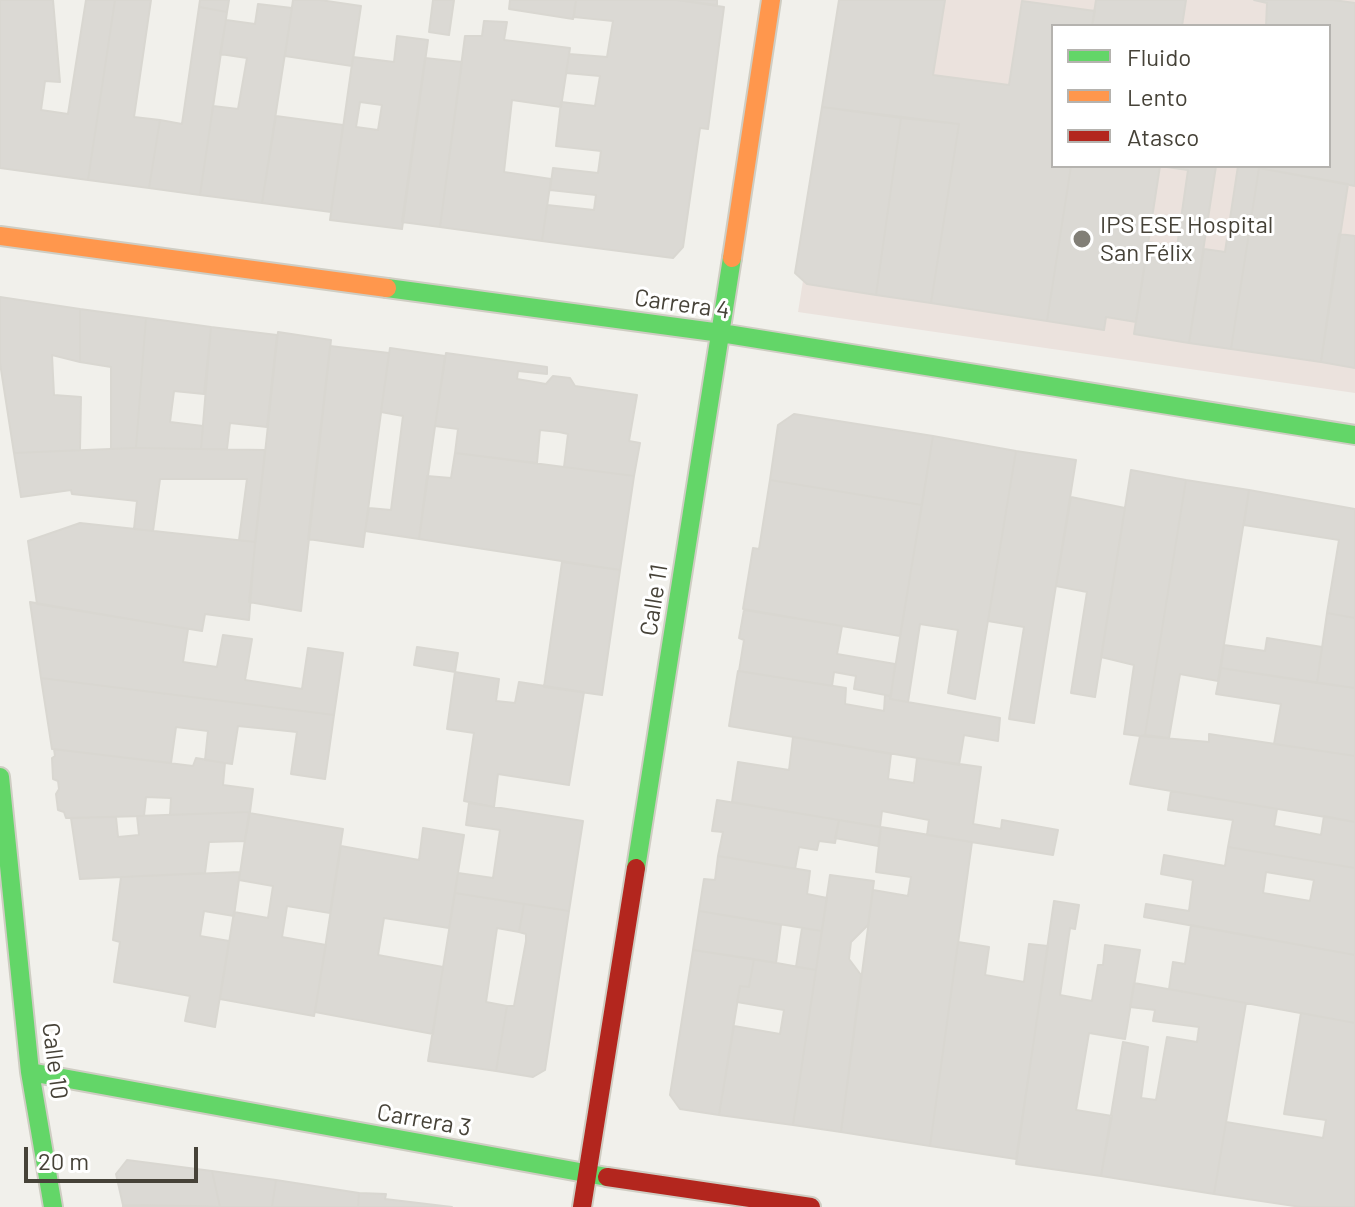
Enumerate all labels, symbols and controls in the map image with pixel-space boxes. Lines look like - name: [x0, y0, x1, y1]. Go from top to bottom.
- legend: [1051, 24, 1331, 168]
- text: Fluido: [1127, 42, 1191, 71]
- text: Lento: [1127, 82, 1188, 111]
- text: Atasco: [1127, 122, 1199, 151]
- place label: IPS ESE Hospital San Félix: [1100, 211, 1273, 267]
- marker: IPS ESE Hospital San Félix: [1071, 228, 1093, 250]
- street label: Carrera 4: [633, 283, 731, 325]
- street label: Calle 11: [634, 562, 674, 638]
- street label: Calle 10: [36, 1021, 74, 1101]
- street label: Carrera 3: [375, 1098, 473, 1142]
- scale bar: [28, 1131, 202, 1181]
- text: 20 m: [38, 1146, 89, 1175]

